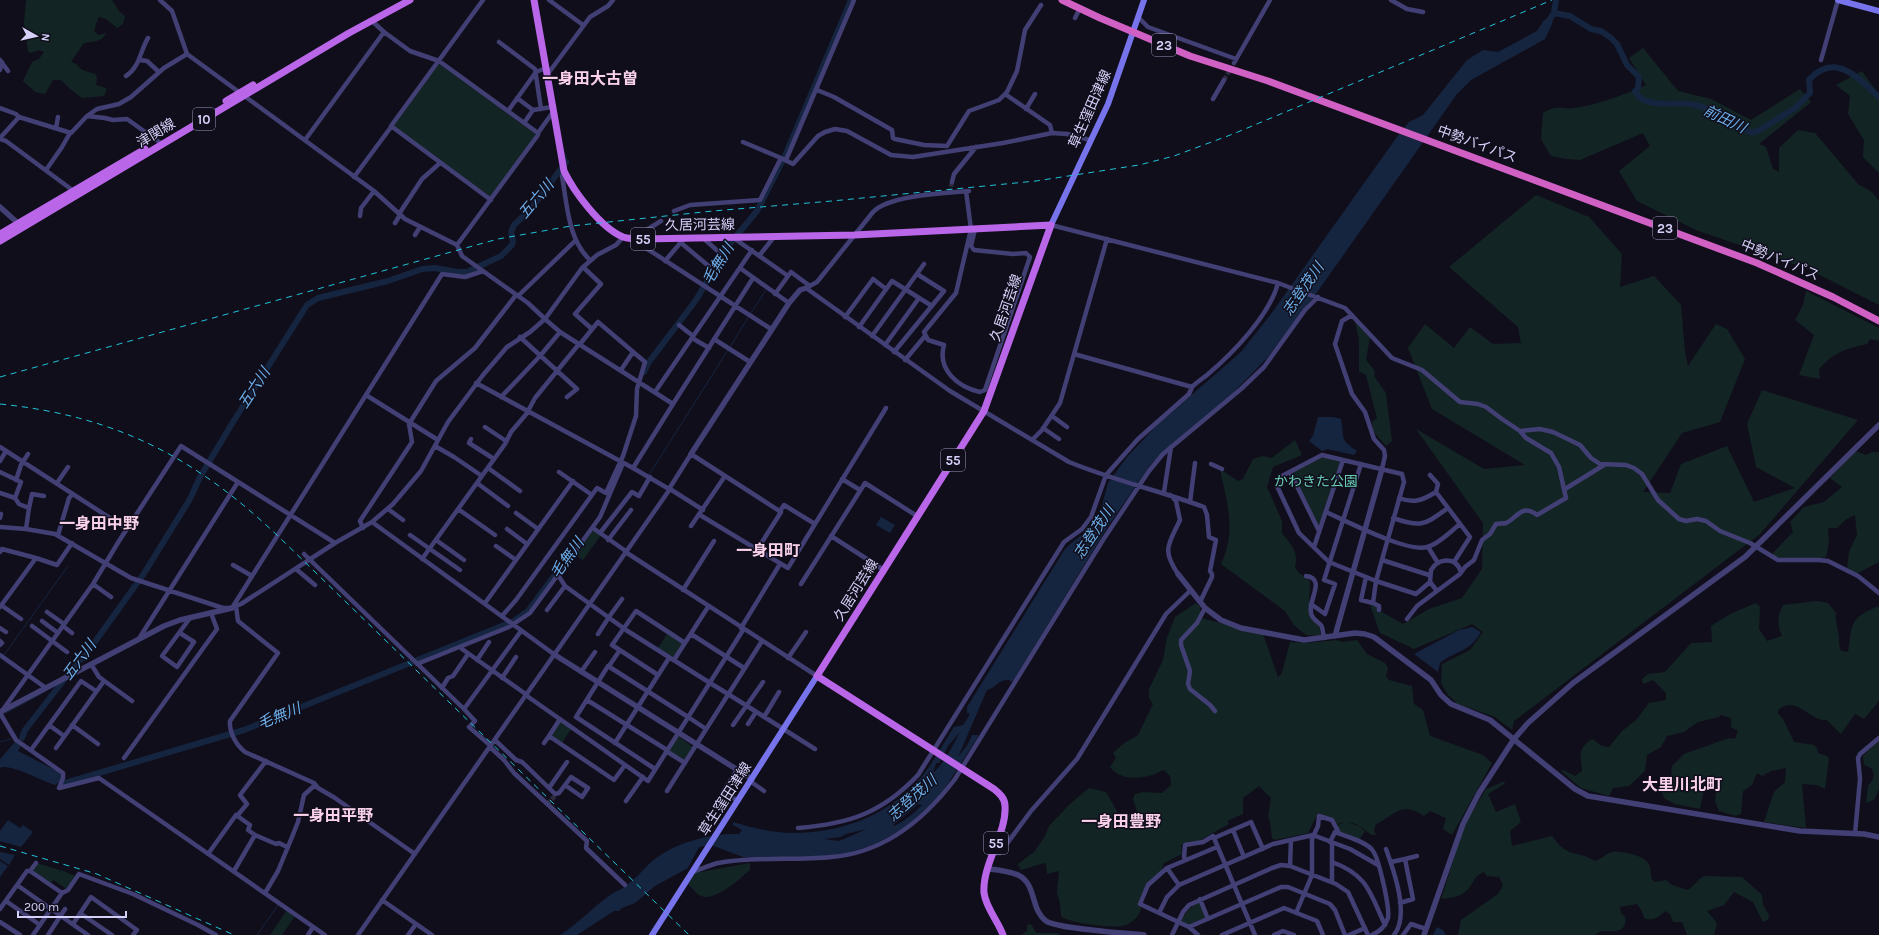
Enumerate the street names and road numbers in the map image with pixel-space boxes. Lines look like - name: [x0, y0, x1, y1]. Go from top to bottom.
- road number: 23: [1152, 34, 1176, 56]
- street label: 草生窪田津線: [1065, 67, 1115, 151]
- road number: 10: [193, 108, 215, 130]
- street label: 津関線: [134, 115, 178, 151]
- street label: 中勢バイパス: [1435, 122, 1519, 166]
- street label: 久居河芸線: [665, 216, 735, 234]
- road number: 23: [1653, 217, 1677, 239]
- road number: 55: [631, 228, 655, 250]
- street label: 中勢バイパス: [1738, 236, 1822, 284]
- street label: 久居河芸線: [987, 272, 1025, 344]
- road number: 55: [941, 449, 965, 471]
- street label: 久居河芸線: [830, 556, 882, 624]
- street label: 草生窪田津線: [695, 759, 755, 839]
- road number: 55: [984, 832, 1008, 854]

